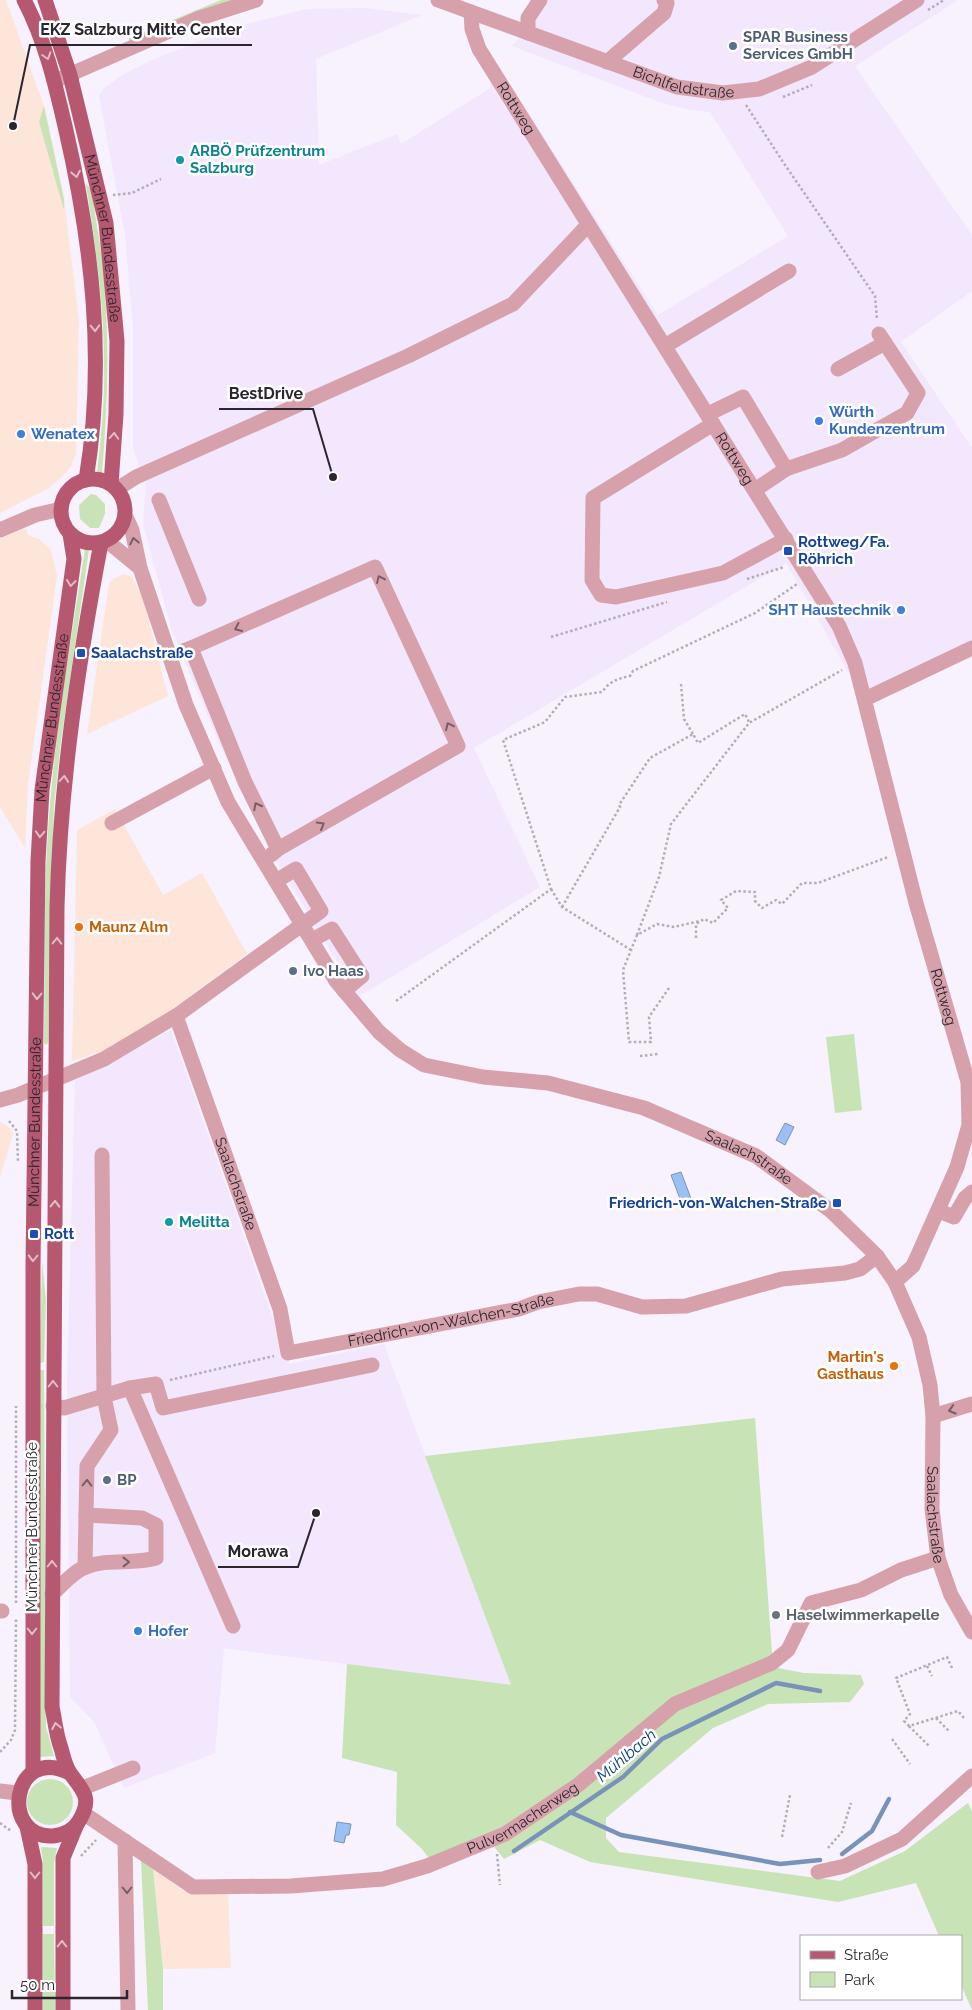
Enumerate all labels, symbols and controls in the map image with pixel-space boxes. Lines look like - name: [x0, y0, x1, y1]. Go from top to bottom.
- callout: EKZ Salzburg Mitte Center: [30, 14, 252, 45]
- text: EKZ Salzburg Mitte Center: [40, 20, 242, 39]
- place label: SPAR Business Services GmbH: [743, 28, 853, 63]
- marker: SPAR Business Services GmbH: [727, 40, 739, 52]
- one-way arrow: [42, 51, 52, 60]
- street label: Bichlfeldstraße: [630, 63, 735, 102]
- street label: Rottweg: [493, 79, 539, 138]
- place label: ARBÖ Prüfzentrum Salzburg: [190, 142, 325, 177]
- street label: Münchner Bundesstraße: [81, 152, 124, 323]
- marker: ARBÖ Prüfzentrum Salzburg: [174, 154, 186, 166]
- one-way arrow: [70, 169, 81, 178]
- one-way arrow: [90, 324, 101, 332]
- callout: BestDrive: [219, 378, 313, 409]
- text: BestDrive: [229, 384, 304, 403]
- place label: Würth Kundenzentrum: [829, 403, 945, 438]
- marker: Würth Kundenzentrum: [813, 415, 825, 427]
- place label: Wenatex: [31, 425, 95, 443]
- marker: Wenatex: [15, 428, 27, 440]
- street label: Rottweg: [711, 429, 758, 488]
- one-way arrow: [109, 431, 120, 439]
- place label: Rottweg/Fa. Röhrich: [798, 533, 889, 568]
- one-way arrow: [129, 537, 140, 546]
- marker: Rottweg/Fa. Röhrich: [782, 545, 794, 557]
- one-way arrow: [376, 575, 386, 584]
- one-way arrow: [66, 579, 77, 587]
- place label: SHT Haustechnik: [768, 601, 892, 619]
- marker: SHT Haustechnik: [895, 604, 907, 616]
- one-way arrow: [234, 621, 243, 632]
- street label: Münchner Bundesstraße: [32, 632, 73, 803]
- place label: Saalachstraße: [91, 644, 193, 662]
- marker: Saalachstraße: [75, 647, 87, 659]
- one-way arrow: [445, 722, 455, 731]
- one-way arrow: [58, 775, 69, 783]
- one-way arrow: [253, 803, 263, 812]
- one-way arrow: [315, 821, 324, 831]
- one-way arrow: [34, 830, 45, 838]
- place label: Maunz Alm: [89, 918, 168, 936]
- marker: Maunz Alm: [73, 921, 85, 933]
- one-way arrow: [52, 937, 62, 944]
- place label: Ivo Haas: [303, 962, 364, 980]
- marker: Ivo Haas: [287, 965, 299, 977]
- street label: Rottweg: [926, 966, 960, 1027]
- one-way arrow: [32, 992, 42, 1000]
- street label: Münchner Bundesstraße: [25, 1037, 45, 1207]
- street label: Saalachstraße: [702, 1126, 796, 1189]
- street label: Saalachstraße: [211, 1135, 260, 1233]
- place label: Friedrich-von-Walchen-Straße: [609, 1194, 827, 1212]
- marker: Friedrich-von-Walchen-Straße: [831, 1197, 843, 1209]
- one-way arrow: [50, 1200, 60, 1208]
- place label: Melitta: [179, 1213, 230, 1231]
- marker: Melitta: [163, 1216, 175, 1228]
- place label: Rott: [44, 1225, 74, 1243]
- marker: Rott: [28, 1228, 40, 1240]
- one-way arrow: [28, 1255, 38, 1263]
- street label: Friedrich-von-Walchen-Straße: [346, 1290, 556, 1350]
- place label: Martin's Gasthaus: [817, 1348, 884, 1383]
- marker: Martin's Gasthaus: [888, 1360, 900, 1372]
- one-way arrow: [48, 1380, 58, 1388]
- one-way arrow: [948, 1404, 957, 1415]
- street label: Münchner Bundesstraße: [23, 1442, 41, 1612]
- street label: Saalachstraße: [923, 1466, 948, 1566]
- place label: BP: [117, 1471, 137, 1489]
- marker: BP: [101, 1474, 113, 1486]
- one-way arrow: [81, 1479, 92, 1487]
- callout: Morawa: [218, 1536, 298, 1567]
- text: Morawa: [228, 1542, 288, 1561]
- one-way arrow: [122, 1557, 130, 1567]
- one-way arrow: [47, 1560, 57, 1568]
- place label: Haselwimmerkapelle: [786, 1606, 939, 1624]
- marker: Haselwimmerkapelle: [770, 1609, 782, 1621]
- place label: Hofer: [148, 1622, 188, 1640]
- marker: Hofer: [132, 1625, 144, 1637]
- one-way arrow: [27, 1628, 37, 1635]
- one-way arrow: [51, 1722, 62, 1731]
- water label: Mühlbach: [593, 1725, 660, 1786]
- street label: Pulvermacherweg: [464, 1778, 582, 1858]
- one-way arrow: [30, 1871, 40, 1879]
- one-way arrow: [122, 1886, 133, 1894]
- legend: [800, 1935, 962, 2000]
- one-way arrow: [57, 1940, 67, 1948]
- text: Straße: [844, 1946, 889, 1964]
- scale bar: [12, 1968, 128, 2000]
- text: Park: [844, 1971, 875, 1989]
- text: 50 m: [20, 1976, 55, 1994]

